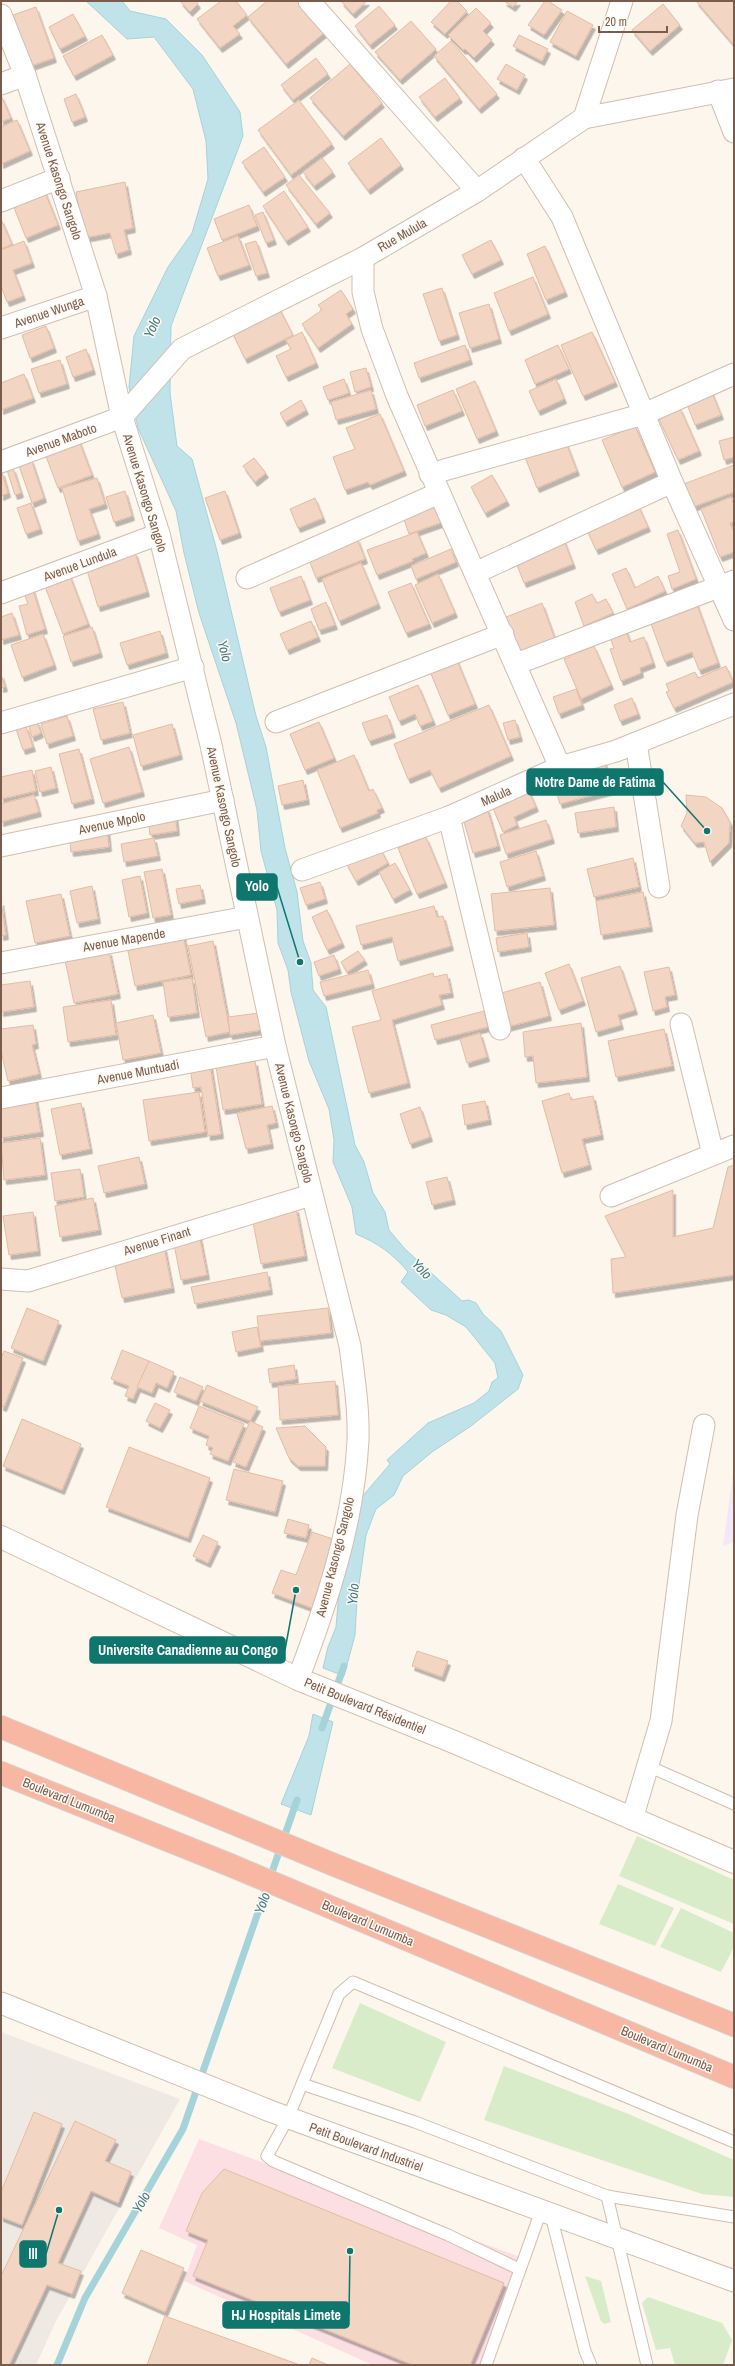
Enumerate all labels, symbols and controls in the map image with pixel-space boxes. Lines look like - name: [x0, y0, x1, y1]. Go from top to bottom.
- scale bar: [599, 8, 667, 34]
- text: 20 m: [605, 14, 627, 30]
- street label: Avenue Kasongo Sangolo: [32, 119, 86, 242]
- street label: Rue Mulula: [374, 214, 430, 256]
- street label: Avenue Wunga: [11, 292, 86, 332]
- water label: Yolo: [139, 313, 165, 341]
- street label: Avenue Maboto: [22, 419, 99, 461]
- street label: Avenue Kasongo Sangolo: [119, 431, 171, 554]
- street label: Avenue Lundula: [40, 543, 119, 585]
- water label: Yolo: [214, 638, 236, 664]
- street label: Avenue Kasongo Sangolo: [203, 744, 245, 869]
- callout: Notre Dame de Fatima: [527, 769, 663, 795]
- text: Notre Dame de Fatima: [535, 773, 656, 791]
- street label: Malula: [478, 782, 514, 810]
- street label: Avenue Mpolo: [76, 808, 147, 839]
- callout: Yolo: [237, 874, 277, 900]
- text: Yolo: [245, 877, 269, 895]
- street label: Avenue Mapende: [80, 924, 167, 956]
- street label: Avenue Muntuadi: [94, 1056, 181, 1088]
- street label: Avenue Kasongo Sangolo: [271, 1060, 317, 1185]
- street label: Avenue Finant: [120, 1223, 193, 1260]
- water label: Yolo: [408, 1255, 436, 1283]
- street label: Avenue Kasongo Sangolo: [312, 1495, 358, 1620]
- water label: Yolo: [343, 1582, 363, 1606]
- callout: Universite Canadienne au Congo: [90, 1637, 285, 1663]
- text: Universite Canadienne au Congo: [98, 1641, 278, 1659]
- street label: Petit Boulevard Résidentiel: [302, 1674, 428, 1738]
- street label: Boulevard Lumumba: [20, 1774, 118, 1826]
- water label: Yolo: [250, 1890, 274, 1916]
- street label: Boulevard Lumumba: [319, 1896, 417, 1950]
- street label: Boulevard Lumumba: [618, 2022, 716, 2076]
- street label: Petit Boulevard Industriel: [307, 2119, 425, 2175]
- water label: Yolo: [128, 2188, 154, 2216]
- callout: lll: [20, 2241, 46, 2267]
- text: lll: [28, 2245, 38, 2263]
- callout: HJ Hospitals Limete: [223, 2302, 349, 2328]
- text: HJ Hospitals Limete: [231, 2306, 341, 2324]

